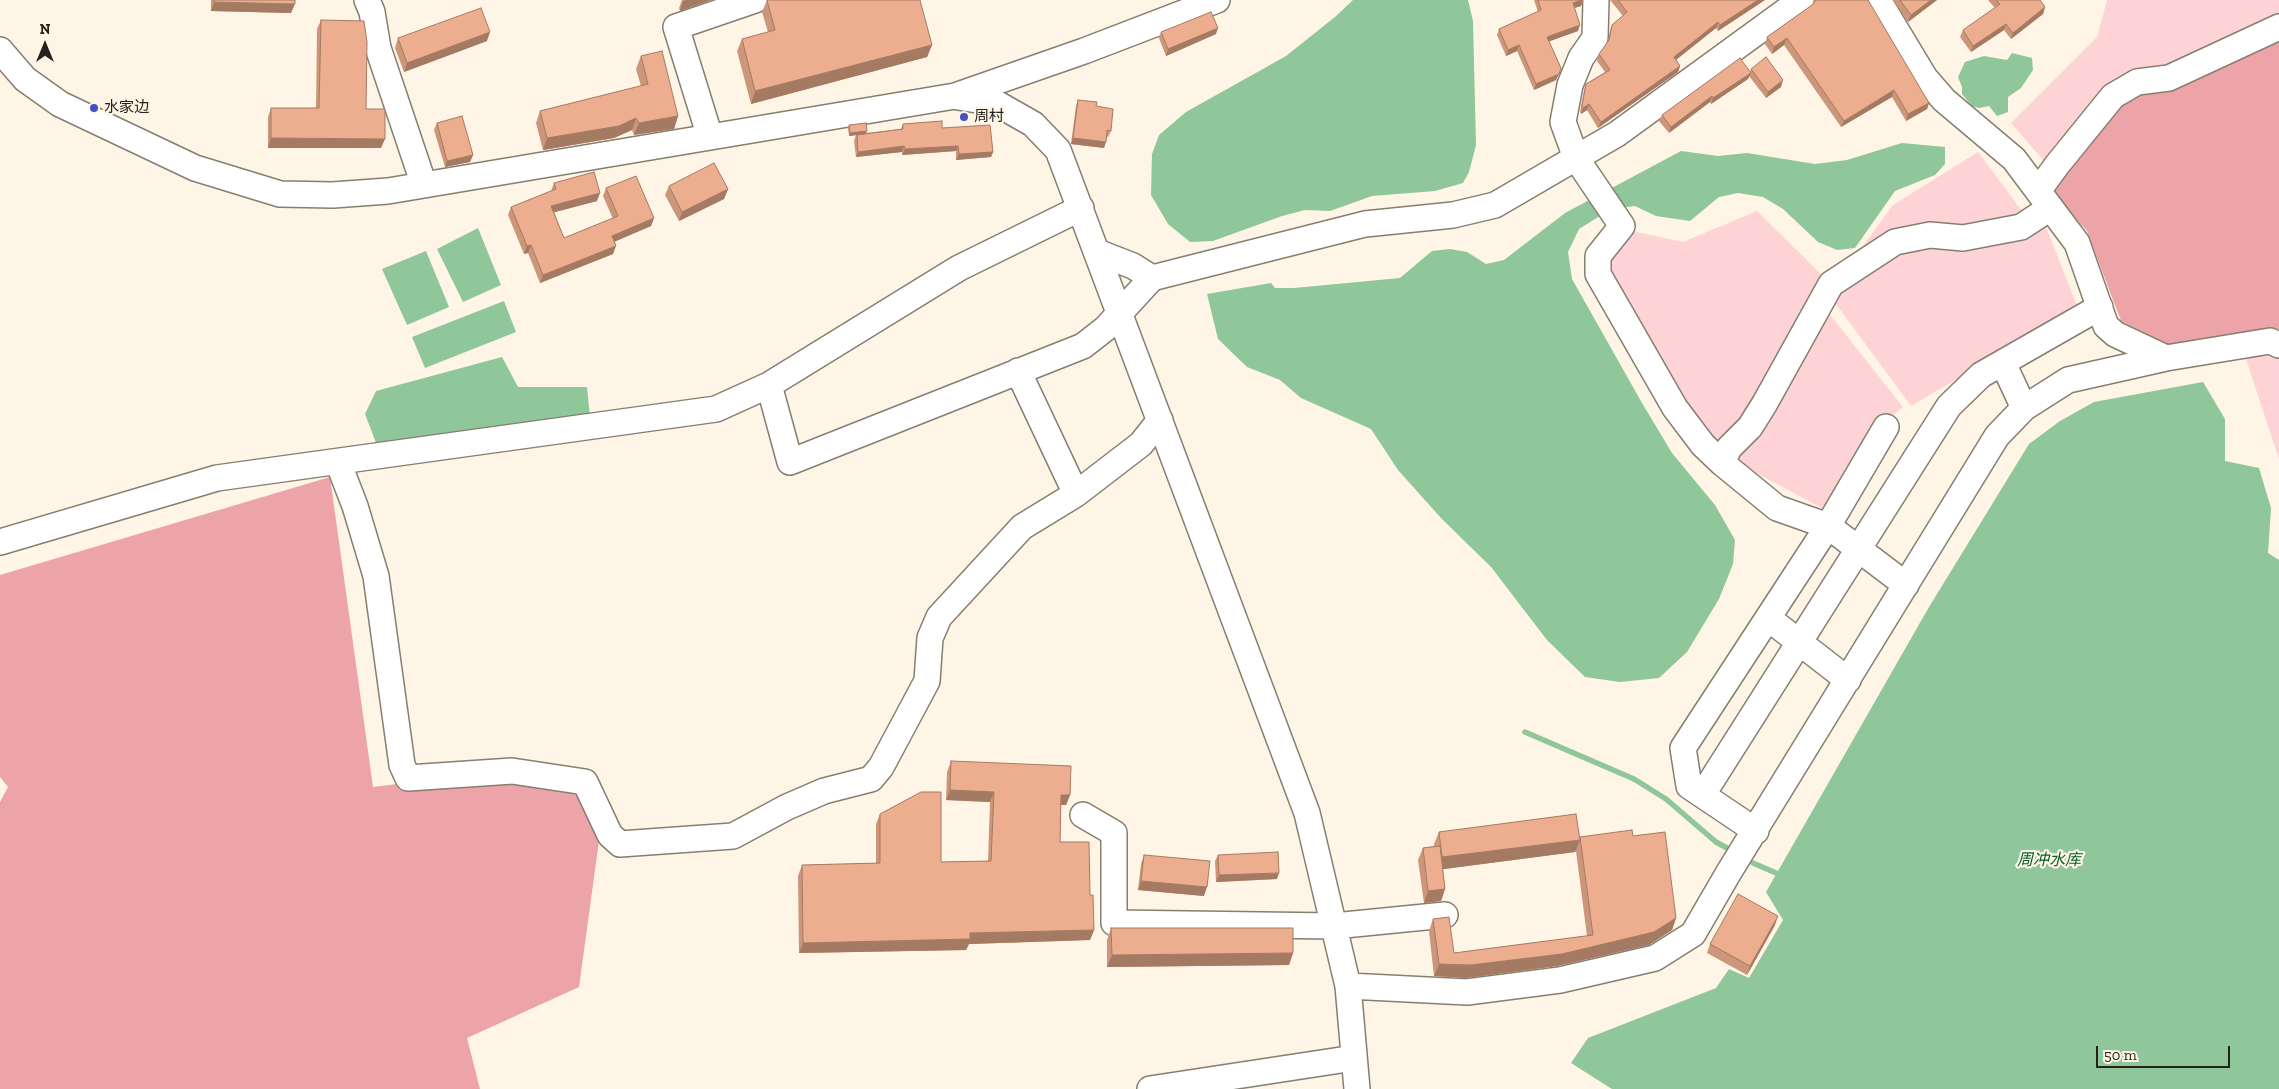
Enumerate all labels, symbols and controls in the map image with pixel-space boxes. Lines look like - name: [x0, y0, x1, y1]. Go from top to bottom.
- north arrow: [20, 20, 70, 70]
- text: N: [40, 21, 50, 38]
- place label: 水家边: [104, 99, 149, 117]
- marker: 水家边: [88, 102, 100, 114]
- place label: 周村: [974, 108, 1004, 126]
- marker: 周村: [958, 111, 970, 123]
- water label: 周冲水库: [2017, 850, 2081, 870]
- scale bar: [2099, 1036, 2233, 1068]
- text: 50 m: [2104, 1046, 2137, 1064]

